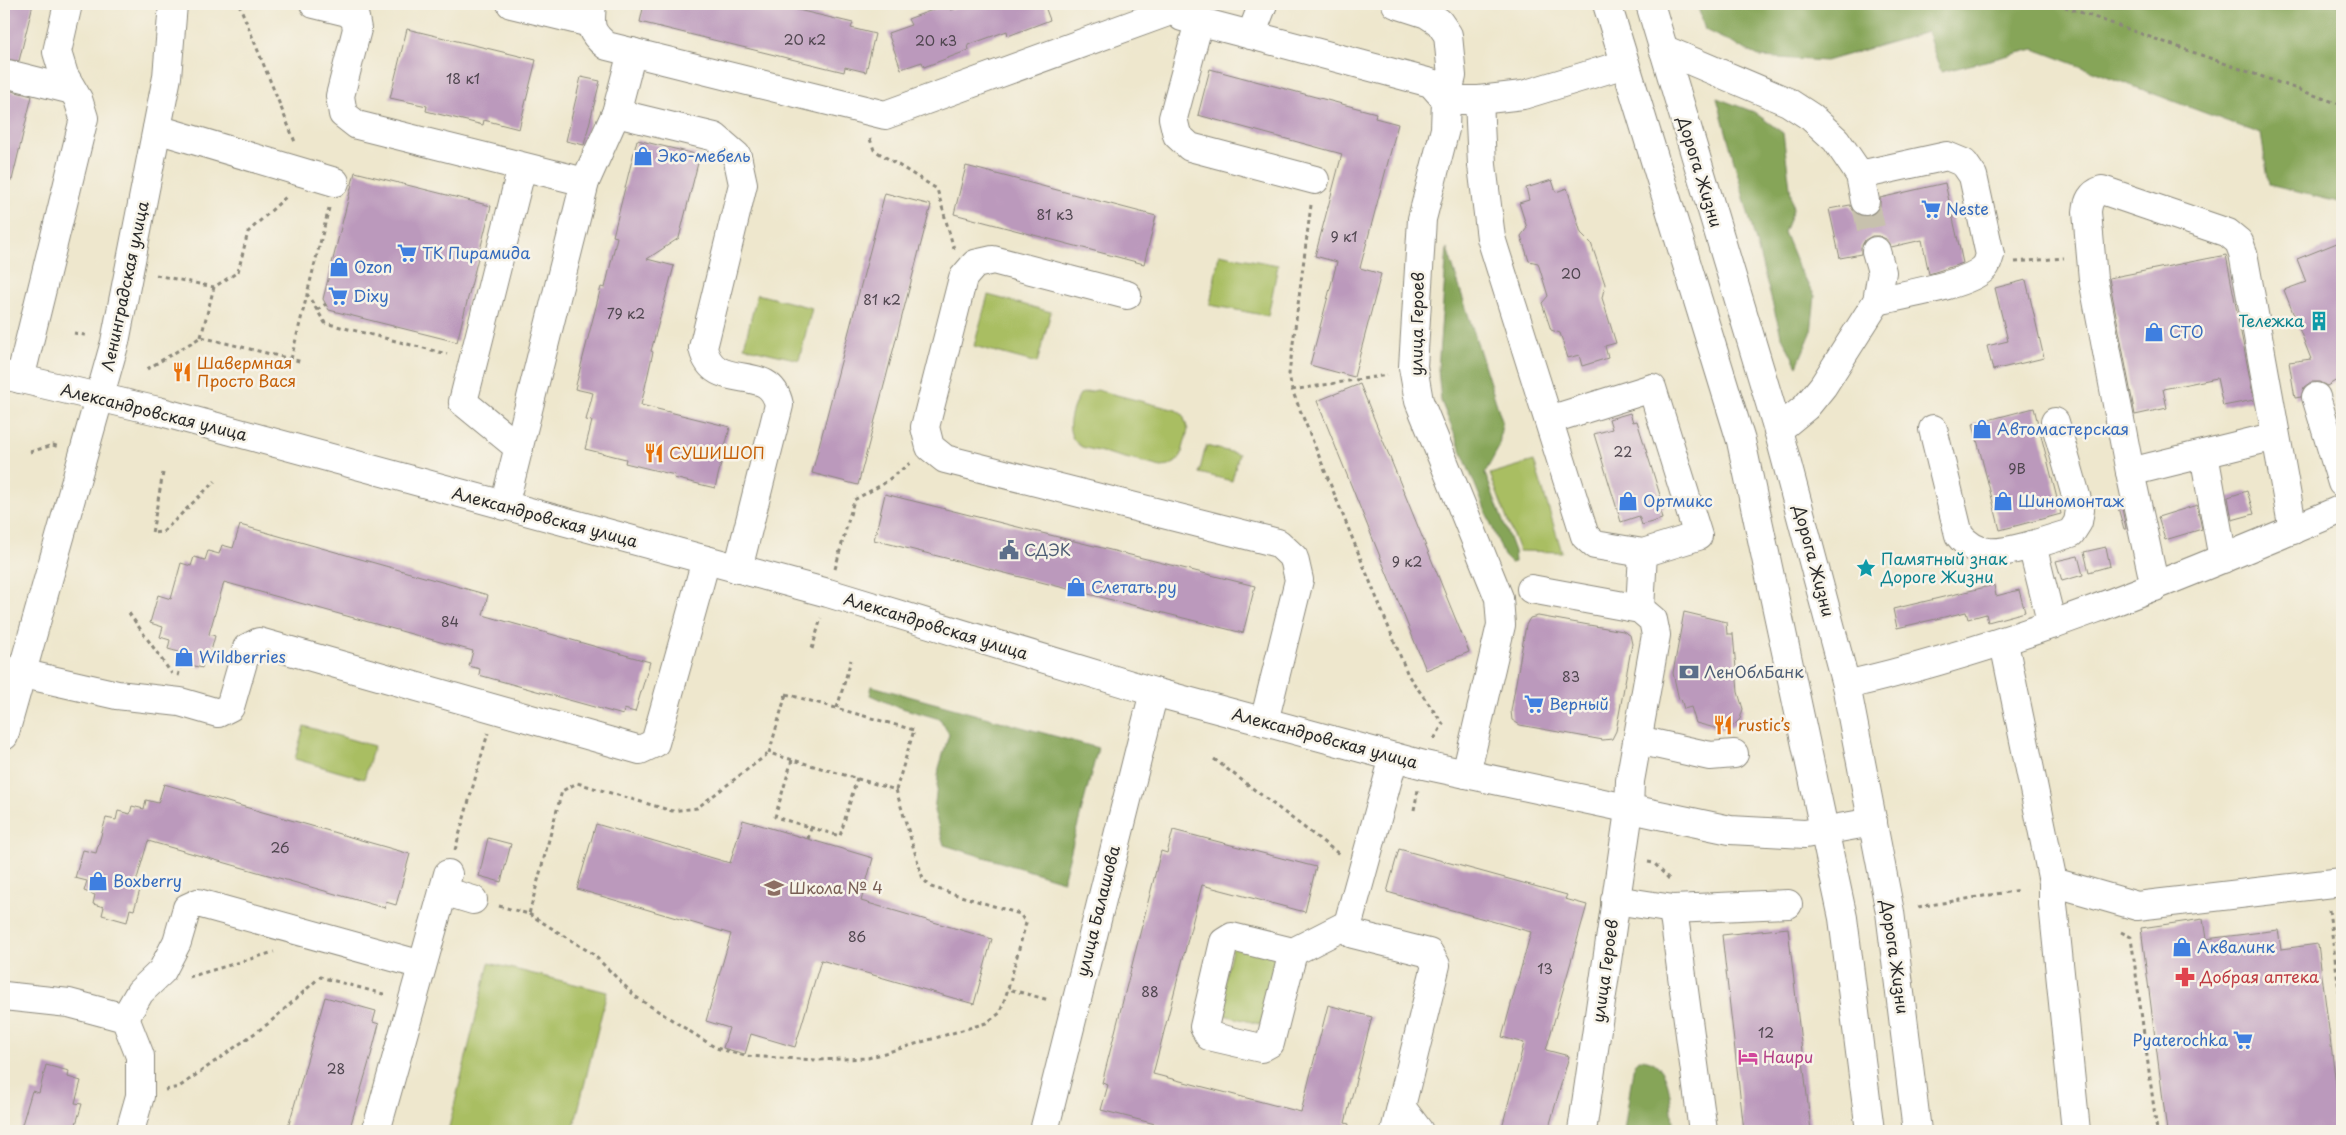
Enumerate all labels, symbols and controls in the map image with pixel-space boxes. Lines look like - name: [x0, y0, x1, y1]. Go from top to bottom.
- house number: 20 к2: [784, 29, 826, 50]
- house number: 20 к3: [915, 30, 957, 51]
- house number: 18 к1: [446, 68, 480, 89]
- street label: Дорога Жизни: [1672, 112, 1729, 230]
- place label: Эко-мебель: [657, 143, 750, 167]
- shop icon: Эко-мебель: [632, 145, 654, 167]
- place label: Neste: [1946, 196, 1989, 220]
- supermarket icon: Neste: [1920, 198, 1942, 220]
- street label: Ленинградская улица: [94, 199, 154, 373]
- house number: 81 к3: [1037, 204, 1074, 225]
- house number: 9 к1: [1330, 226, 1358, 247]
- place label: ТК Пирамида: [422, 240, 530, 264]
- supermarket icon: ТК Пирамида: [396, 242, 418, 264]
- place label: Ozon: [354, 254, 392, 278]
- shop icon: Ozon: [328, 256, 350, 278]
- house number: 20: [1561, 263, 1581, 284]
- street label: улица Героев: [1403, 272, 1429, 376]
- place label: Dixy: [353, 283, 389, 307]
- supermarket icon: Dixy: [327, 285, 349, 307]
- house number: 81 к2: [863, 289, 901, 310]
- house number: 79 к2: [607, 303, 645, 324]
- place label: Тележка: [2238, 308, 2304, 332]
- building icon: Тележка: [2308, 310, 2330, 332]
- place label: СТО: [2169, 319, 2204, 343]
- shop icon: СТО: [2143, 321, 2165, 343]
- place label: Шавермная Просто Вася: [197, 350, 296, 392]
- restaurant icon: Шавермная Просто Вася: [171, 361, 193, 383]
- street label: Александровская улица: [59, 376, 250, 446]
- place label: Автомастерская: [1997, 416, 2129, 440]
- shop icon: Автомастерская: [1971, 418, 1993, 440]
- place label: СУШИШОП: [669, 440, 765, 464]
- house number: 22: [1614, 441, 1632, 462]
- restaurant icon: СУШИШОП: [643, 442, 665, 464]
- house number: 9В: [2008, 458, 2026, 479]
- street label: Александровская улица: [450, 480, 641, 552]
- place label: Ортмикс: [1643, 488, 1713, 512]
- place label: Шиномонтаж: [2018, 488, 2124, 512]
- shop icon: Ортмикс: [1617, 490, 1639, 512]
- shop icon: Шиномонтаж: [1992, 490, 2014, 512]
- street label: Дорога Жизни: [1788, 501, 1841, 619]
- place label: СДЭК: [1024, 537, 1071, 561]
- public building icon: СДЭК: [998, 539, 1020, 561]
- place label: Памятный знак Дороге Жизни: [1880, 546, 2008, 588]
- house number: 9 к2: [1392, 551, 1422, 572]
- place icon: Памятный знак Дороге Жизни: [1855, 557, 1877, 579]
- place label: Слетать.ру: [1091, 574, 1177, 598]
- shop icon: Слетать.ру: [1065, 576, 1087, 598]
- street label: Александровская улица: [841, 586, 1031, 664]
- house number: 84: [441, 611, 459, 632]
- place label: Wildberries: [199, 644, 286, 668]
- shop icon: Wildberries: [173, 646, 195, 668]
- place label: ЛенОблБанк: [1704, 659, 1804, 683]
- bank icon: ЛенОблБанк: [1678, 661, 1700, 683]
- house number: 83: [1562, 666, 1580, 687]
- place label: Верный: [1549, 691, 1609, 715]
- supermarket icon: Верный: [1523, 693, 1545, 715]
- street label: Александровская улица: [1230, 701, 1421, 773]
- place label: rustic’s: [1738, 712, 1790, 736]
- restaurant icon: rustic’s: [1712, 714, 1734, 736]
- house number: 26: [270, 837, 290, 858]
- street label: улица Балашова: [1069, 843, 1125, 979]
- place label: Boxberry: [113, 868, 182, 892]
- shop icon: Boxberry: [87, 870, 109, 892]
- place label: Школа № 4: [789, 875, 883, 899]
- school or university icon: Школа № 4: [763, 877, 785, 899]
- street label: Дорога Жизни: [1876, 897, 1916, 1015]
- street label: улица Героев: [1585, 918, 1623, 1024]
- house number: 86: [848, 926, 866, 947]
- place label: Аквалинк: [2197, 934, 2276, 958]
- shop icon: Аквалинк: [2171, 936, 2193, 958]
- house number: 13: [1537, 958, 1553, 979]
- place label: Добрая аптека: [2199, 964, 2319, 988]
- pharmacy icon: Добрая аптека: [2174, 966, 2196, 988]
- house number: 88: [1141, 981, 1159, 1002]
- house number: 12: [1758, 1022, 1774, 1043]
- place label: Pyaterochka: [2133, 1027, 2228, 1051]
- supermarket icon: Pyaterochka: [2232, 1029, 2254, 1051]
- place label: Наири: [1763, 1044, 1813, 1068]
- hotel icon: Наири: [1737, 1046, 1759, 1068]
- house number: 28: [327, 1058, 345, 1079]

